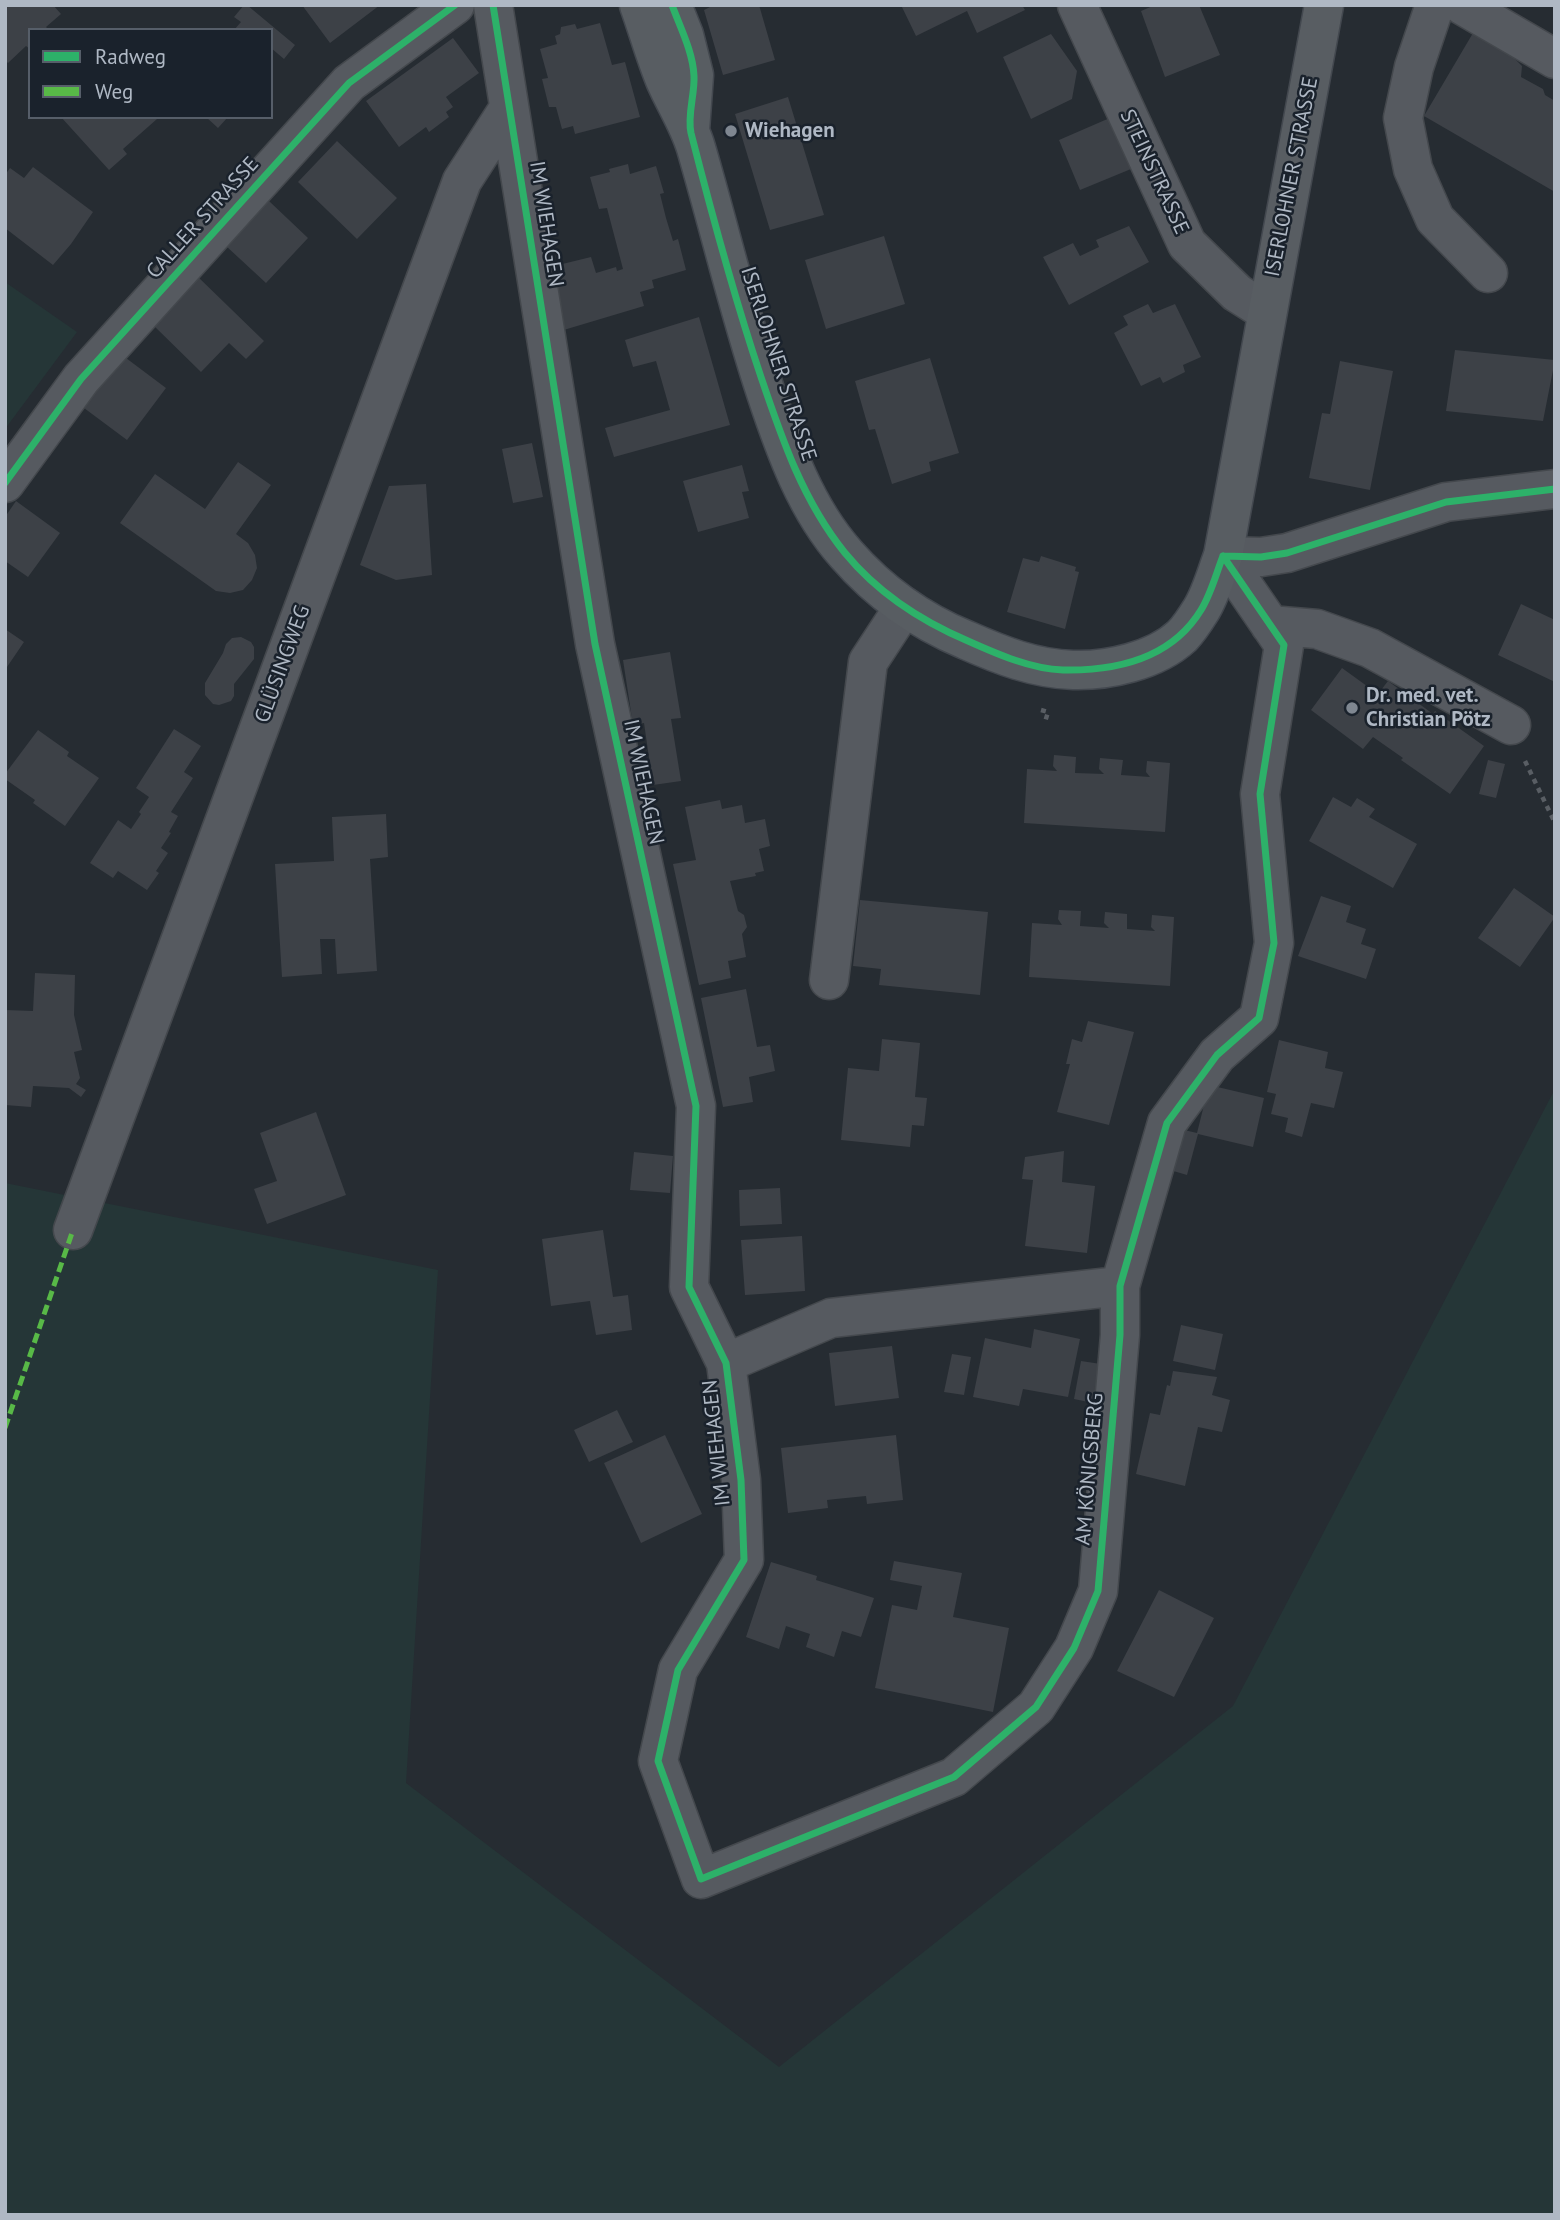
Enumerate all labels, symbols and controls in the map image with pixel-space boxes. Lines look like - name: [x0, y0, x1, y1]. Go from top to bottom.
- legend: [28, 28, 273, 119]
- text: Radweg: [95, 43, 166, 70]
- street label: ISERLOHNER STRASSE: [1260, 75, 1324, 279]
- text: Weg: [95, 78, 133, 105]
- street label: STEINSTRASSE: [1114, 106, 1194, 238]
- place label: Wiehagen: [745, 118, 835, 144]
- marker: Wiehagen: [723, 123, 739, 139]
- street label: CALLER STRASSE: [142, 152, 264, 284]
- street label: IM WIEHAGEN: [524, 159, 568, 289]
- street label: ISERLOHNER STRASSE: [735, 264, 821, 464]
- street label: GLÜSINGWEG: [250, 602, 316, 726]
- place label: Dr. med. vet. Christian Pötz: [1366, 683, 1491, 733]
- marker: Dr. med. vet. Christian Pötz: [1344, 700, 1360, 716]
- street label: IM WIEHAGEN: [617, 717, 669, 847]
- street label: IM WIEHAGEN: [698, 1378, 736, 1508]
- street label: AM KÖNIGSBERG: [1071, 1392, 1109, 1546]

